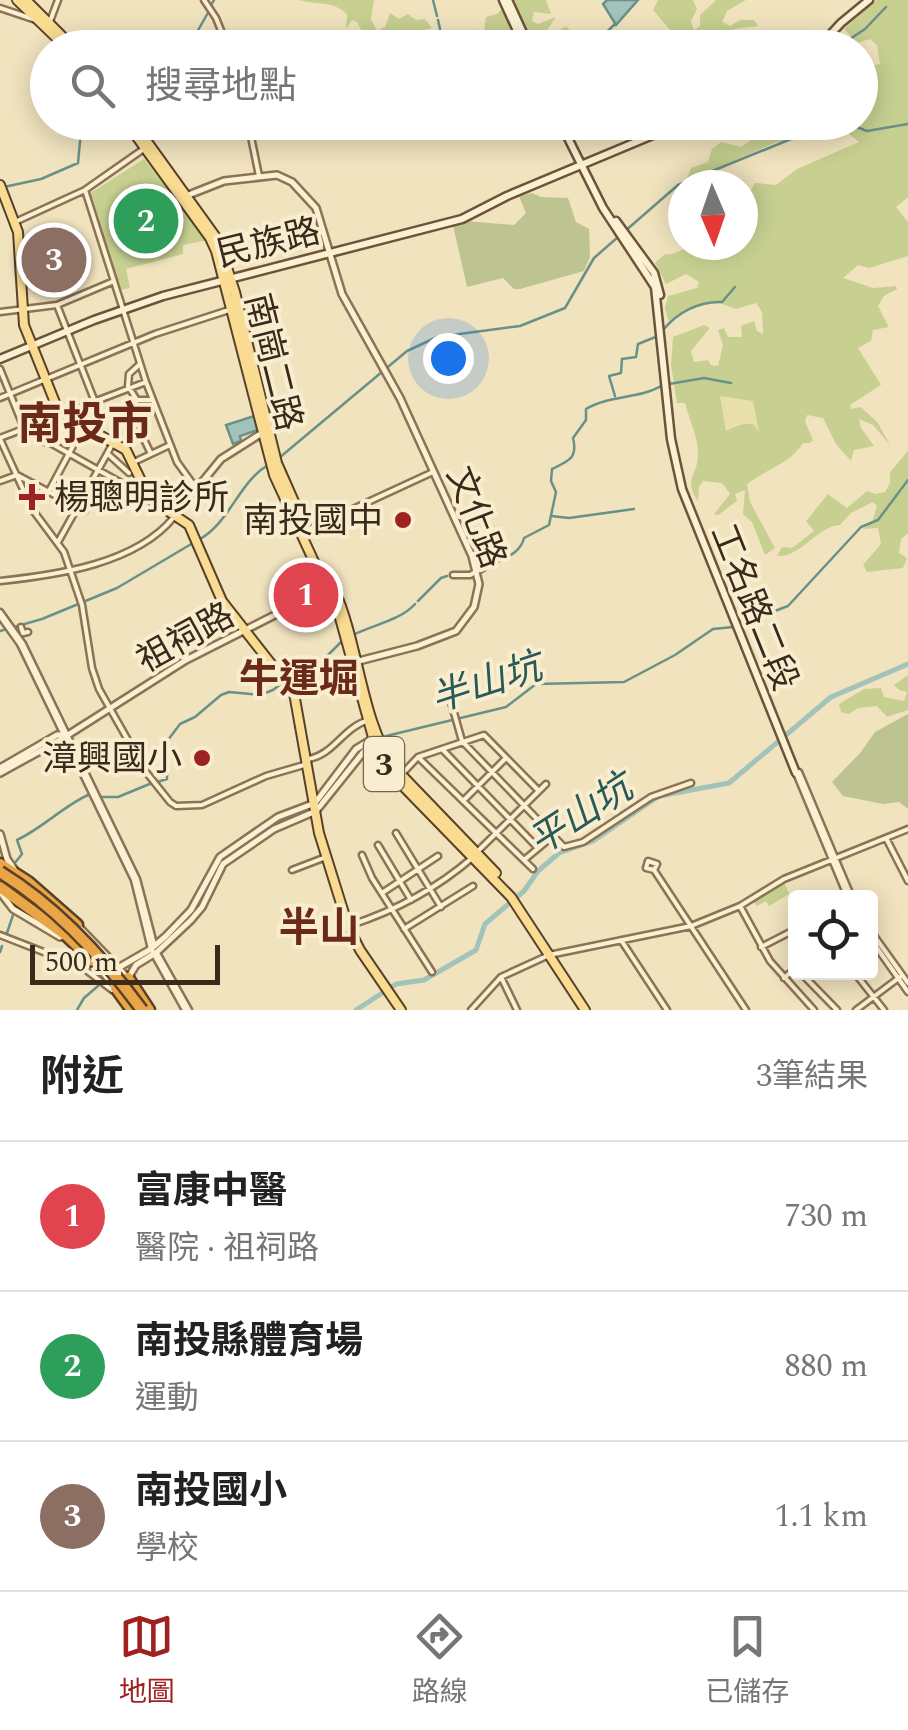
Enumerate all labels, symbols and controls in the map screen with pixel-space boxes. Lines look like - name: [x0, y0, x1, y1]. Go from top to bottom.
- search box: [30, 30, 878, 140]
- icon: search: [65, 58, 120, 113]
- text: 搜尋地點: [145, 58, 297, 116]
- north arrow: [668, 170, 758, 260]
- pin: 2: [114, 184, 178, 258]
- street label: 民族路: [211, 205, 326, 282]
- pin: 3: [22, 222, 86, 298]
- street label: 南崗二路: [230, 288, 315, 437]
- your location: [423, 333, 474, 384]
- district label: 南投市: [17, 391, 153, 460]
- street label: 文化路: [432, 459, 519, 576]
- place label: 楊聰明診所: [54, 472, 229, 525]
- marker: 楊聰明診所: [19, 484, 45, 510]
- place label: 南投國中: [243, 495, 383, 548]
- marker: 南投國中: [392, 509, 414, 531]
- street label: 工名路二段: [696, 516, 811, 699]
- pin: 1: [274, 558, 338, 632]
- street label: 祖祠路: [127, 590, 244, 687]
- water label: 半山坑: [423, 637, 555, 729]
- district label: 牛運堀: [239, 650, 359, 711]
- place label: 漳興國小: [42, 733, 182, 786]
- road number: 3: [364, 737, 404, 791]
- marker: 漳興國小: [191, 747, 213, 769]
- water label: 平山坑: [517, 758, 649, 871]
- map controls: [788, 890, 878, 980]
- button: locate: [788, 890, 878, 980]
- district label: 半山: [279, 899, 359, 960]
- scale bar: [30, 940, 220, 984]
- text: 500 m: [45, 941, 118, 984]
- text: 附近: [40, 1046, 124, 1109]
- text: 3筆結果: [756, 1052, 868, 1101]
- text: 富康中醫: [135, 1163, 287, 1221]
- text: 1: [64, 1192, 81, 1241]
- text: 730 m: [784, 1192, 868, 1241]
- text: 醫院 · 祖祠路: [135, 1224, 319, 1273]
- text: 南投縣體育場: [135, 1313, 363, 1371]
- text: 2: [64, 1342, 81, 1391]
- text: 880 m: [784, 1342, 868, 1391]
- text: 運動: [135, 1374, 199, 1423]
- text: 南投國小: [135, 1463, 287, 1521]
- text: 3: [64, 1492, 81, 1541]
- text: 1.1 km: [775, 1492, 868, 1541]
- text: 學校: [135, 1524, 199, 1573]
- tab: 地圖: [119, 1609, 175, 1714]
- tab: 路線: [412, 1609, 468, 1714]
- tab: 已儲存: [705, 1609, 789, 1714]

